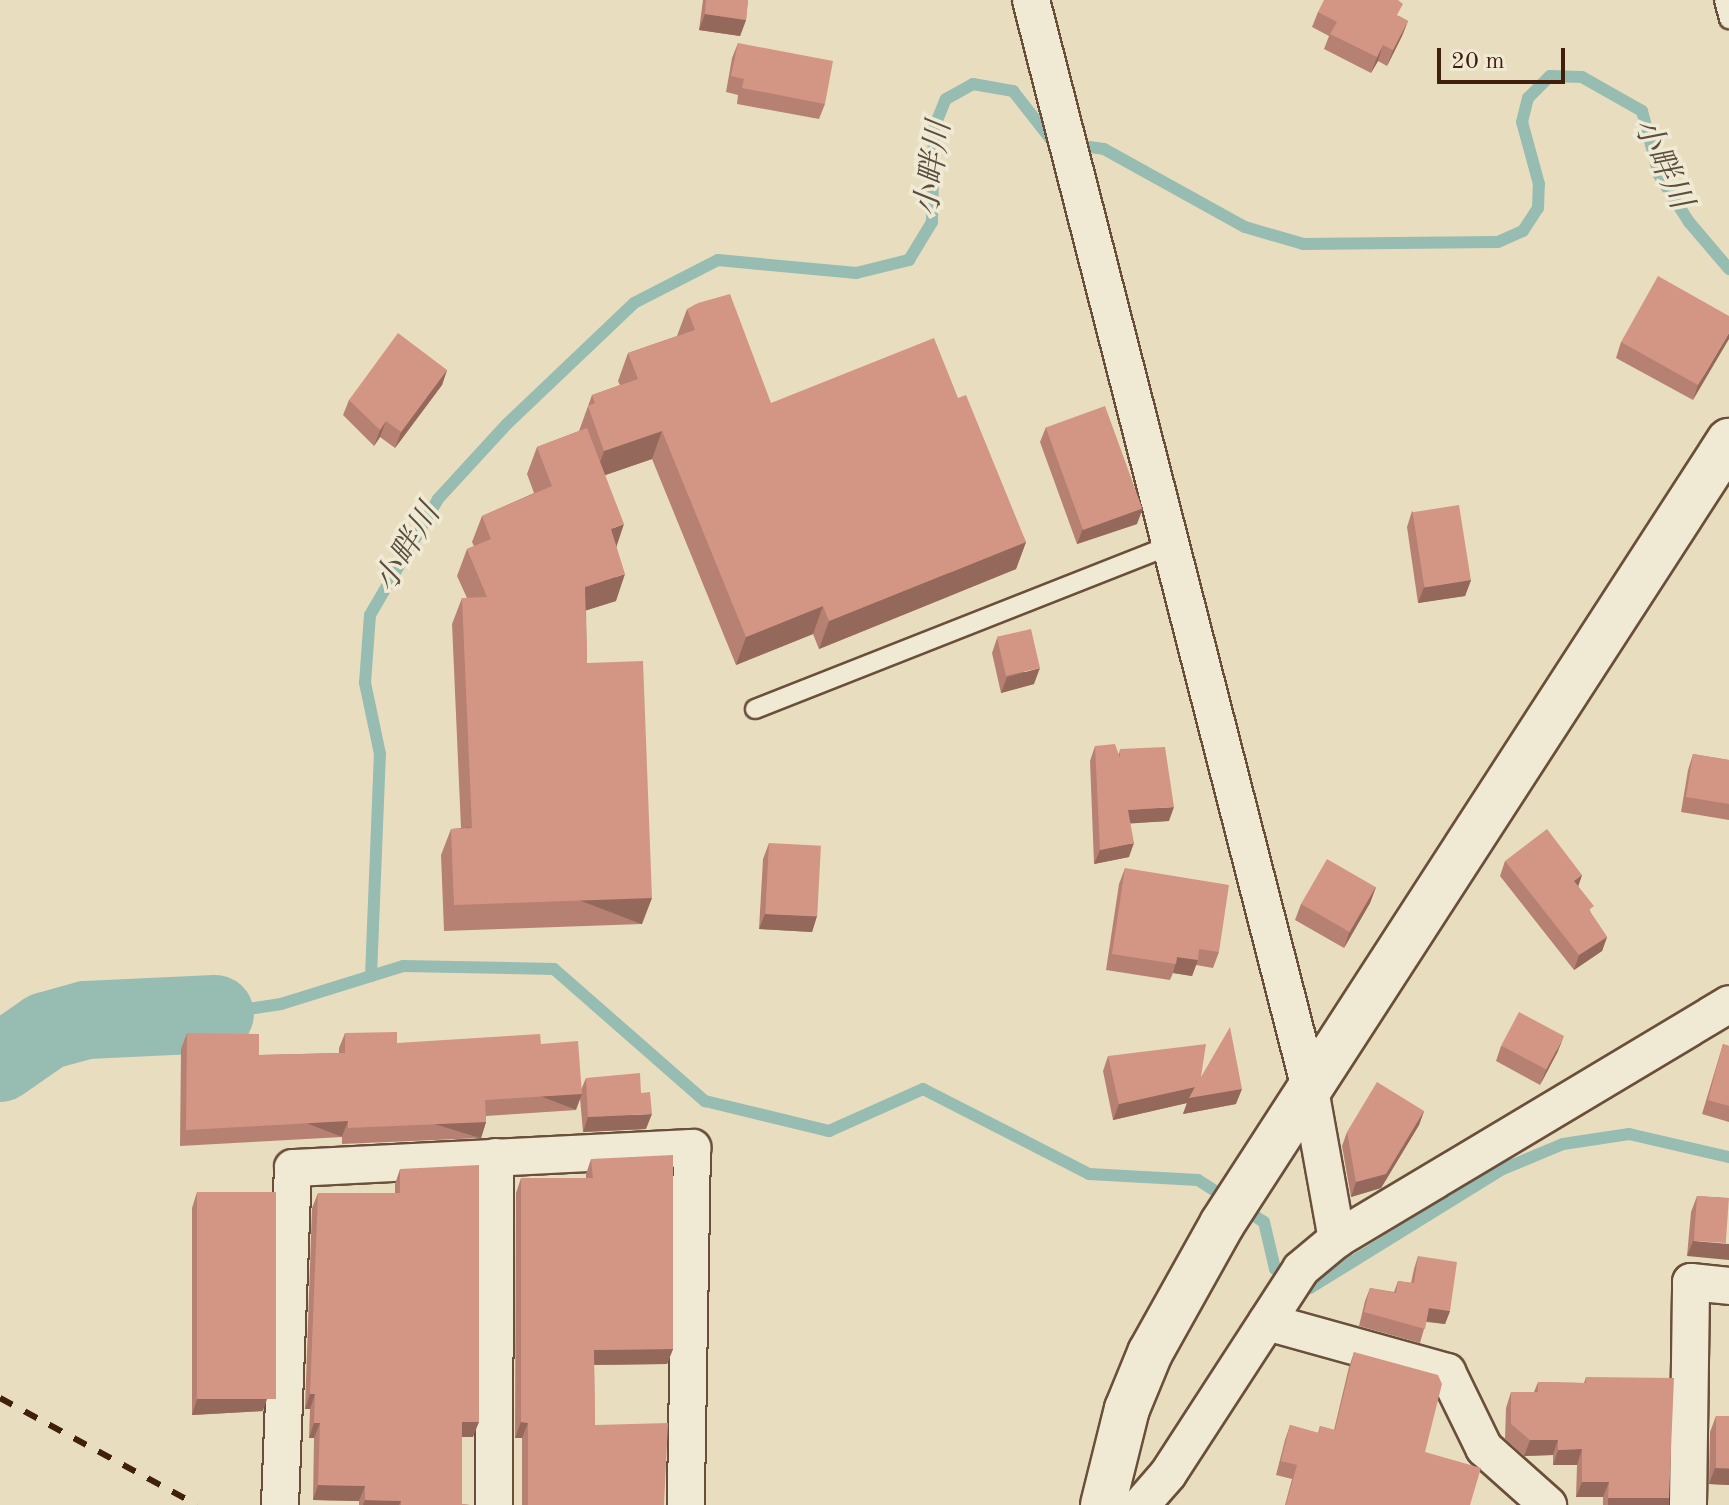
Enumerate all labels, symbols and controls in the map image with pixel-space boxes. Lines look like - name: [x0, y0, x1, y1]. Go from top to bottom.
- scale bar: [1441, 32, 1569, 82]
- text: 20 m: [1451, 50, 1505, 74]
- water label: 小畔川: [1623, 112, 1699, 216]
- water label: 小畔川: [909, 119, 961, 219]
- water label: 小畔川: [368, 498, 450, 600]

